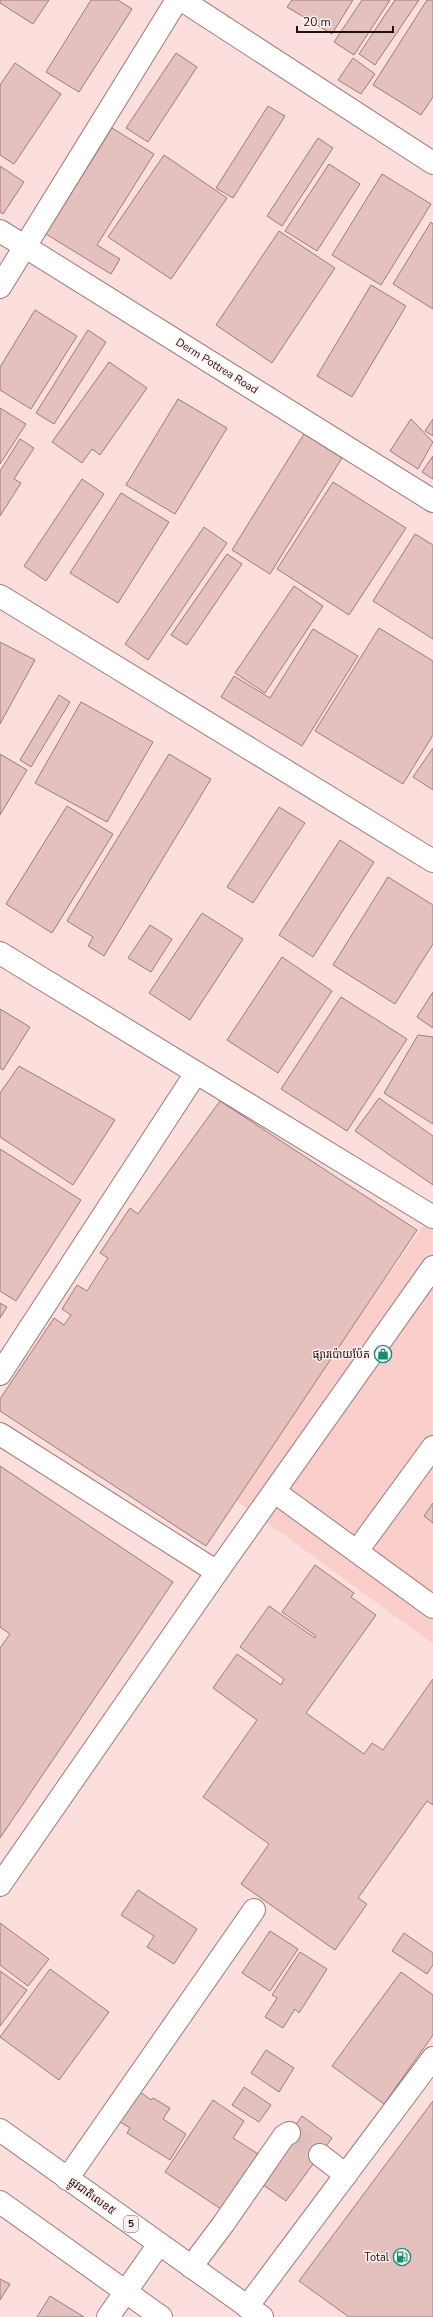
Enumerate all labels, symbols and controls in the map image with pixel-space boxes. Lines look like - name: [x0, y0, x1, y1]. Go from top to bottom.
- scale bar: [297, 8, 393, 34]
- text: 20 m: [303, 14, 331, 30]
- street label: Derm Pottrea Road: [173, 335, 261, 397]
- shop icon: ផ្សារប៉ោយប៉ែត: [373, 1344, 393, 1364]
- place label: ផ្សារប៉ោយប៉ែត: [312, 1347, 370, 1362]
- street label: ផ្លូវជាតិលេខ៥: [64, 2174, 119, 2220]
- road number: 5: [124, 2216, 138, 2232]
- fuel station icon: Total: [392, 2247, 412, 2267]
- place label: Total: [364, 2250, 390, 2265]

